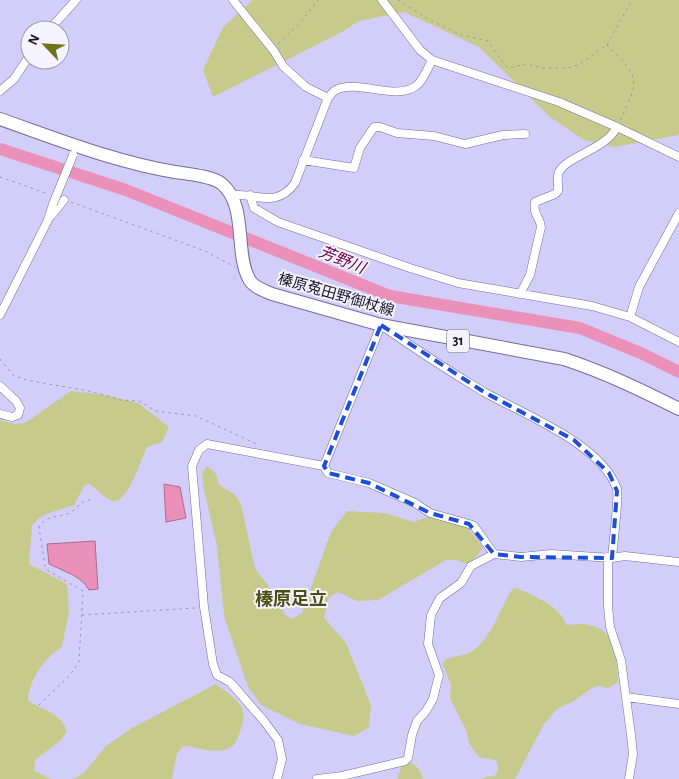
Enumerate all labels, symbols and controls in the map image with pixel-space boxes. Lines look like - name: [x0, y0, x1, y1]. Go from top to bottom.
- north arrow: [20, 20, 70, 70]
- text: N: [26, 33, 43, 47]
- water label: 芳野川: [317, 243, 369, 277]
- street label: 榛原菟田野御杖線: [276, 269, 396, 319]
- road number: 31: [447, 330, 469, 352]
- district label: 榛原足立: [255, 590, 327, 609]

